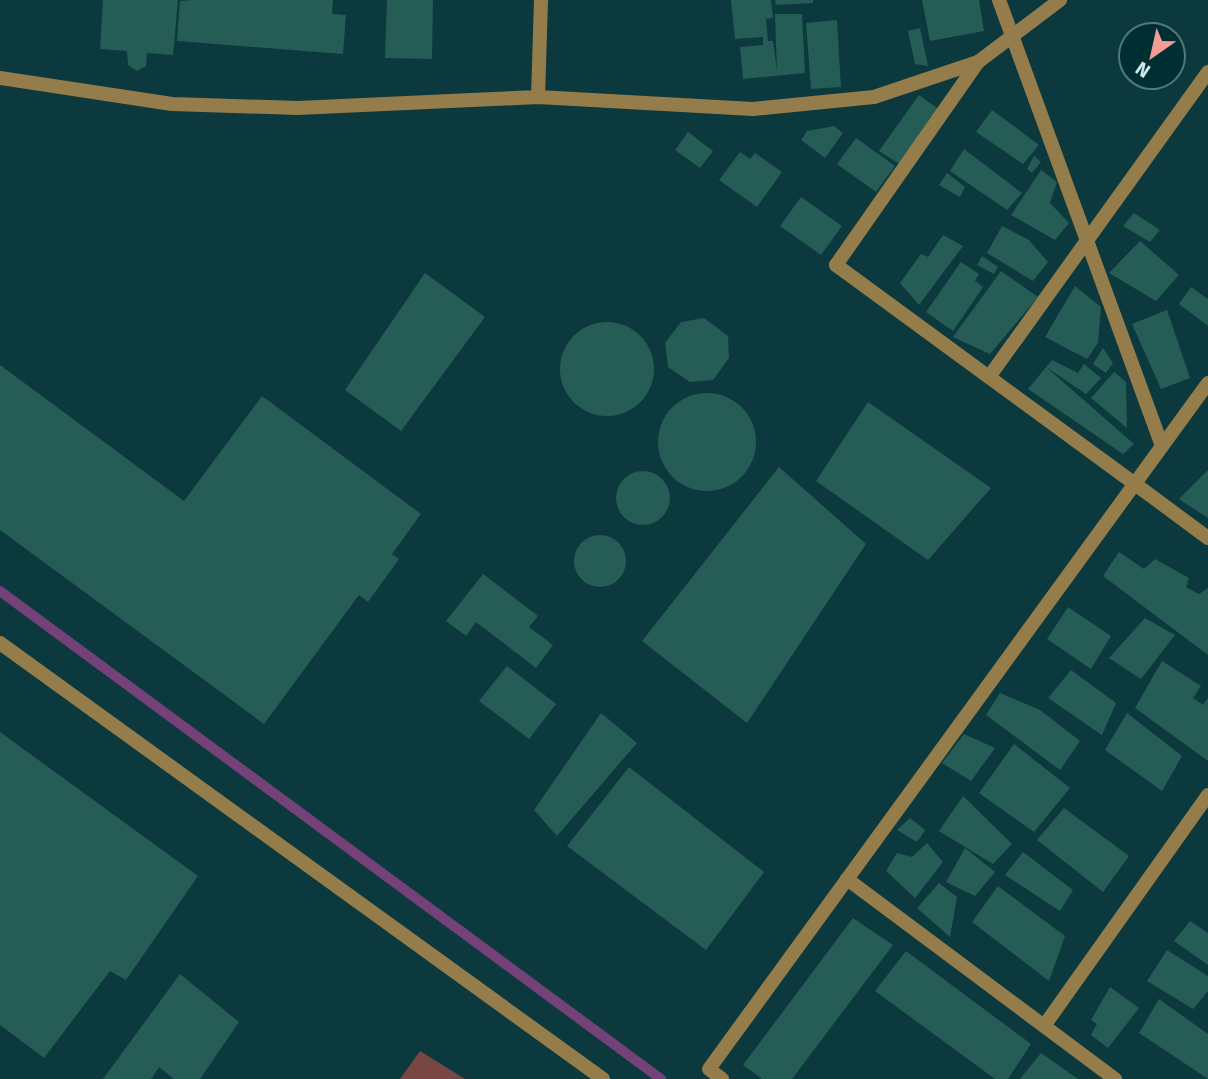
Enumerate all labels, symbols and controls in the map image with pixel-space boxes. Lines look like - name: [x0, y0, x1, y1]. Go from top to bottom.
- north arrow: [1117, 21, 1187, 91]
- text: N: [1131, 57, 1154, 83]

